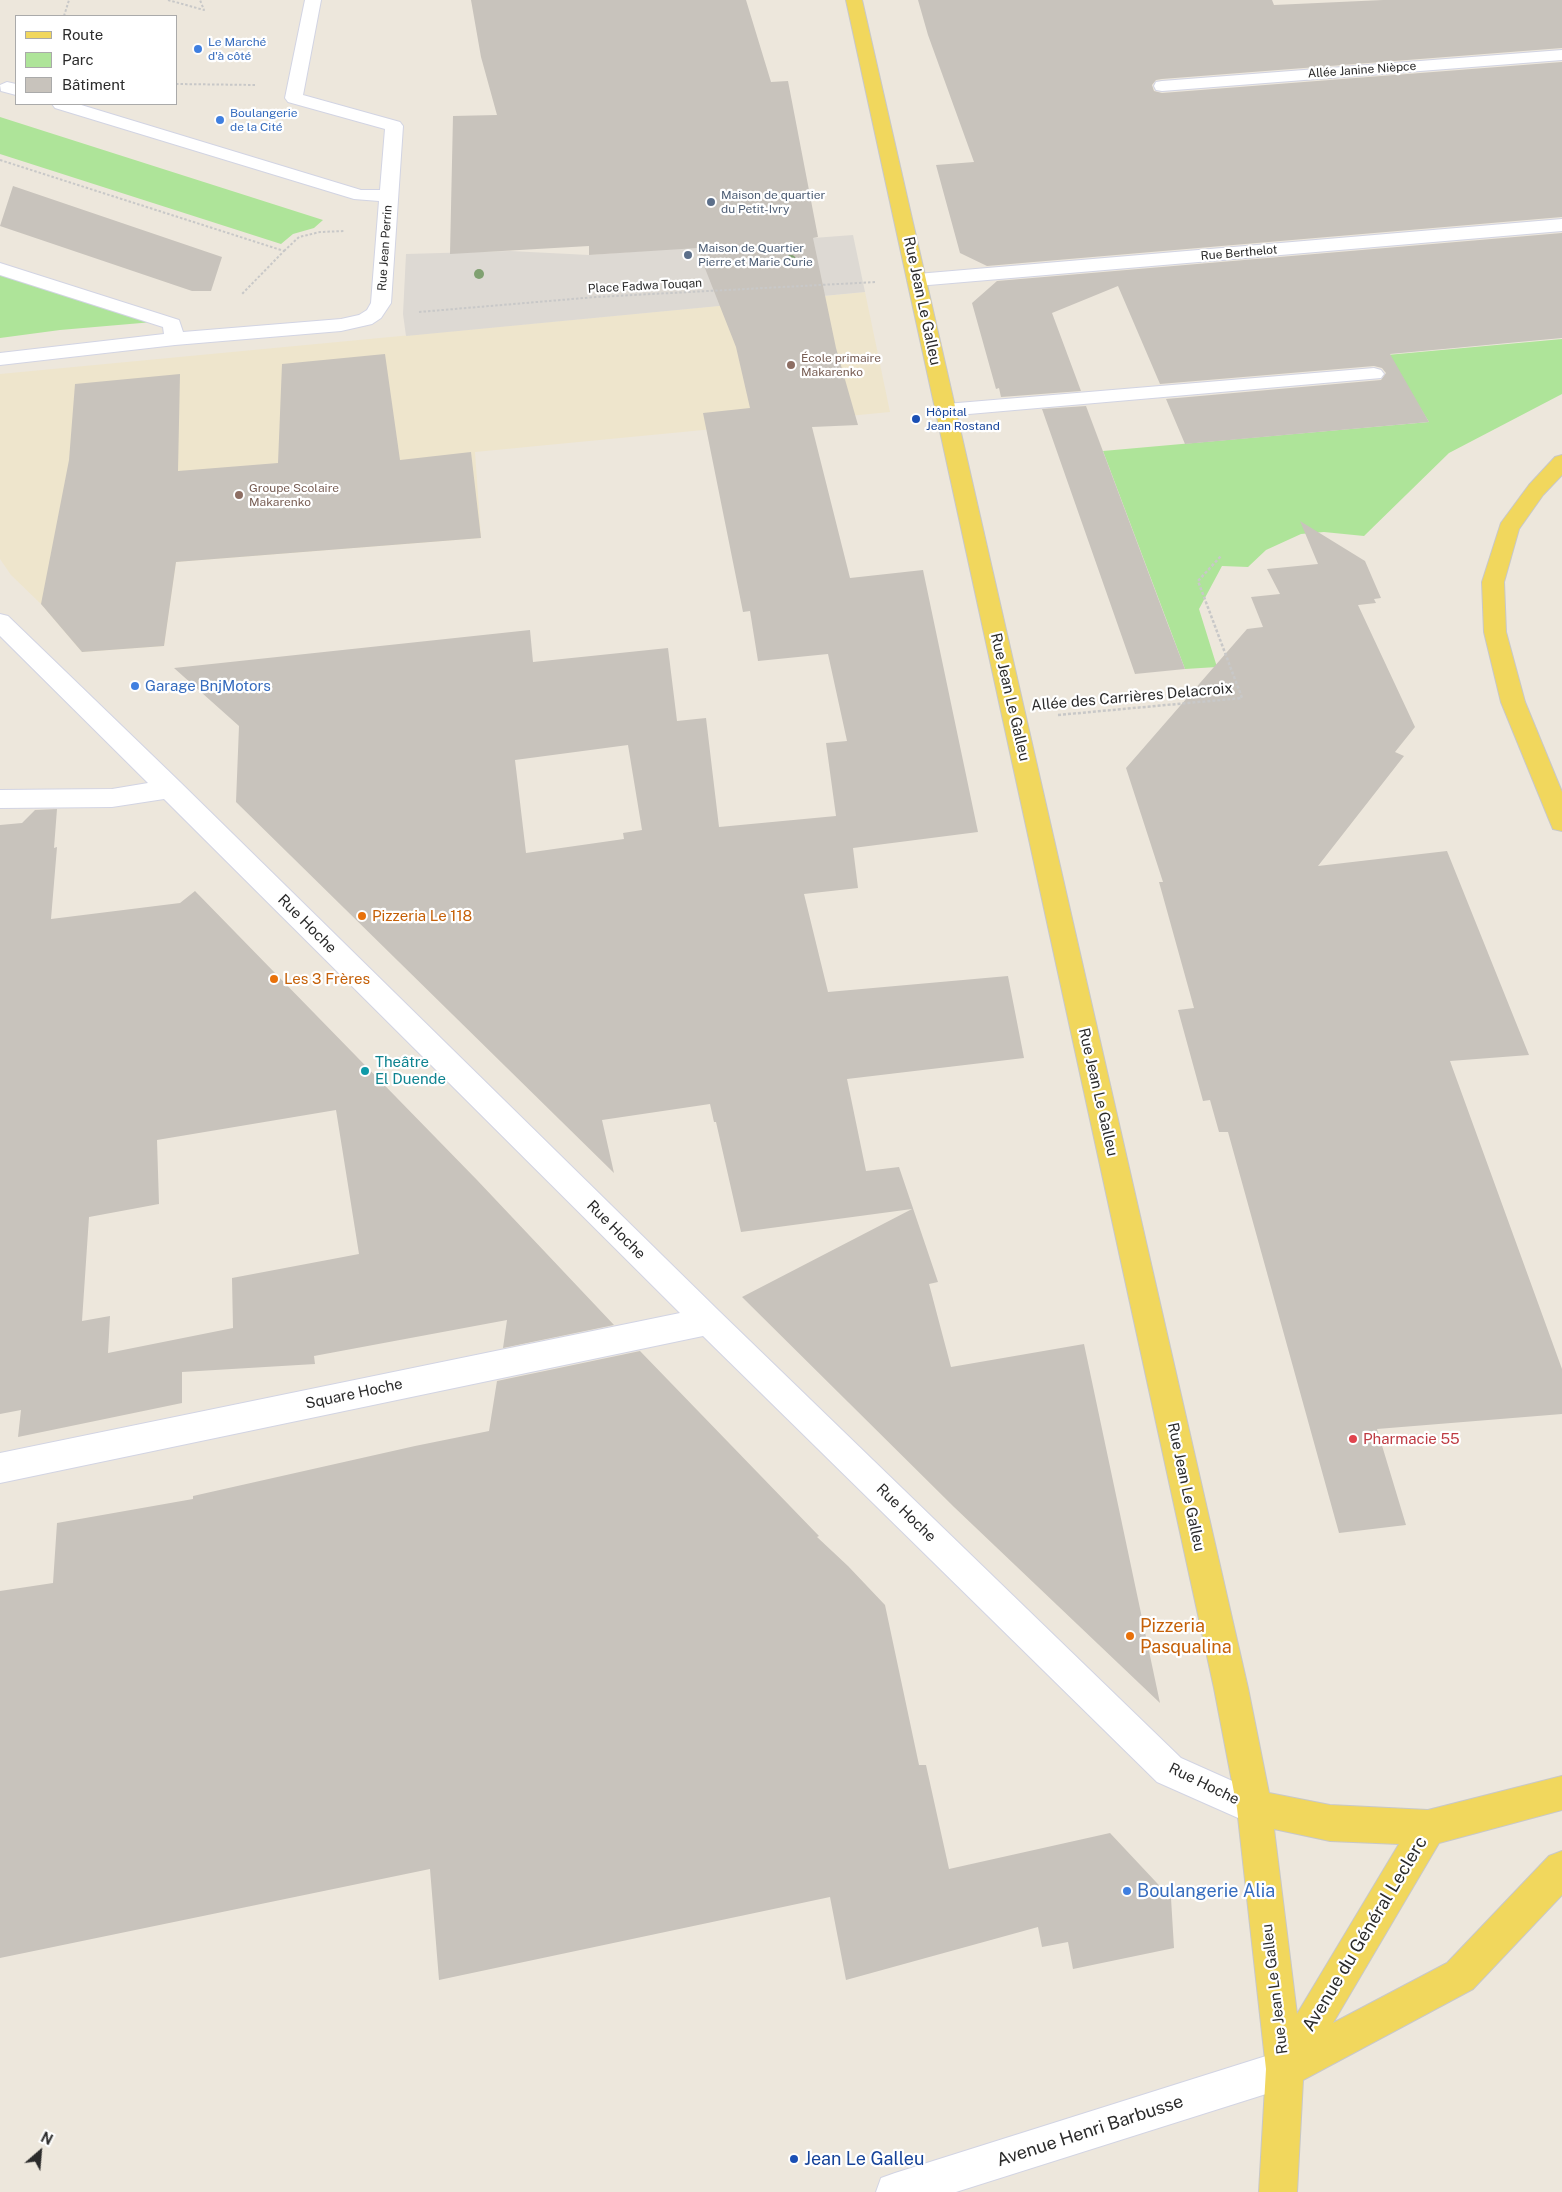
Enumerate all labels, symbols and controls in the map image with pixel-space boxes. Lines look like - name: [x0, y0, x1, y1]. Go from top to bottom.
- legend: [15, 15, 178, 105]
- text: Route: [62, 26, 103, 43]
- place label: Le Marché d'à côté: [208, 35, 266, 63]
- marker: Le Marché d'à côté: [192, 43, 204, 55]
- text: Parc: [62, 51, 94, 68]
- street label: Allée Janine Nièpce: [1307, 59, 1417, 81]
- text: Bâtiment: [62, 76, 125, 93]
- place label: Boulangerie de la Cité: [230, 106, 298, 134]
- marker: Boulangerie de la Cité: [214, 114, 226, 126]
- place label: Maison de quartier du Petit-Ivry: [721, 188, 825, 216]
- marker: Maison de quartier du Petit-Ivry: [705, 196, 717, 208]
- street label: Rue Jean Perrin: [375, 204, 395, 292]
- street label: Rue Jean Le Galleu: [900, 235, 944, 367]
- place label: Maison de Quartier Pierre et Marie Curie: [698, 241, 813, 269]
- street label: Rue Berthelot: [1200, 242, 1278, 264]
- marker: Maison de Quartier Pierre et Marie Curie: [682, 249, 694, 261]
- street label: Place Fadwa Touqan: [588, 276, 702, 296]
- place label: École primaire Makarenko: [801, 351, 881, 379]
- marker: École primaire Makarenko: [785, 359, 797, 371]
- place label: Hôpital Jean Rostand: [926, 405, 1000, 433]
- marker: Hôpital Jean Rostand: [910, 413, 922, 425]
- place label: Groupe Scolaire Makarenko: [249, 481, 339, 509]
- marker: Groupe Scolaire Makarenko: [233, 489, 245, 501]
- street label: Rue Jean Le Galleu: [986, 631, 1034, 763]
- place label: Garage BnjMotors: [145, 677, 271, 695]
- street label: Allée des Carrières Delacroix: [1030, 679, 1234, 715]
- marker: Garage BnjMotors: [129, 680, 141, 692]
- street label: Rue Hoche: [274, 891, 340, 957]
- place label: Pizzeria Le 118: [372, 907, 472, 925]
- marker: Pizzeria Le 118: [356, 910, 368, 922]
- place label: Les 3 Frères: [284, 970, 370, 988]
- marker: Les 3 Frères: [268, 973, 280, 985]
- street label: Rue Jean Le Galleu: [1074, 1026, 1122, 1158]
- place label: Theâtre El Duende: [375, 1053, 446, 1088]
- marker: Theâtre El Duende: [359, 1065, 371, 1077]
- street label: Rue Hoche: [583, 1197, 649, 1263]
- street label: Square Hoche: [304, 1375, 404, 1413]
- street label: Rue Jean Le Galleu: [1164, 1421, 1208, 1553]
- place label: Pharmacie 55: [1363, 1430, 1460, 1448]
- marker: Pharmacie 55: [1347, 1433, 1359, 1445]
- street label: Rue Hoche: [872, 1480, 940, 1546]
- place label: Pizzeria Pasqualina: [1140, 1615, 1232, 1658]
- marker: Pizzeria Pasqualina: [1124, 1630, 1136, 1642]
- street label: Rue Hoche: [1166, 1759, 1242, 1809]
- street label: Avenue du Général Leclerc: [1298, 1832, 1432, 2036]
- place label: Boulangerie Alia: [1137, 1880, 1275, 1902]
- marker: Boulangerie Alia: [1121, 1885, 1133, 1897]
- street label: Rue Jean Le Galleu: [1258, 1923, 1292, 2055]
- street label: Avenue Henri Barbusse: [994, 2091, 1186, 2171]
- north arrow: [15, 2127, 65, 2177]
- text: N: [38, 2129, 55, 2148]
- place label: Jean Le Galleu: [804, 2148, 924, 2170]
- marker: Jean Le Galleu: [788, 2153, 800, 2165]

